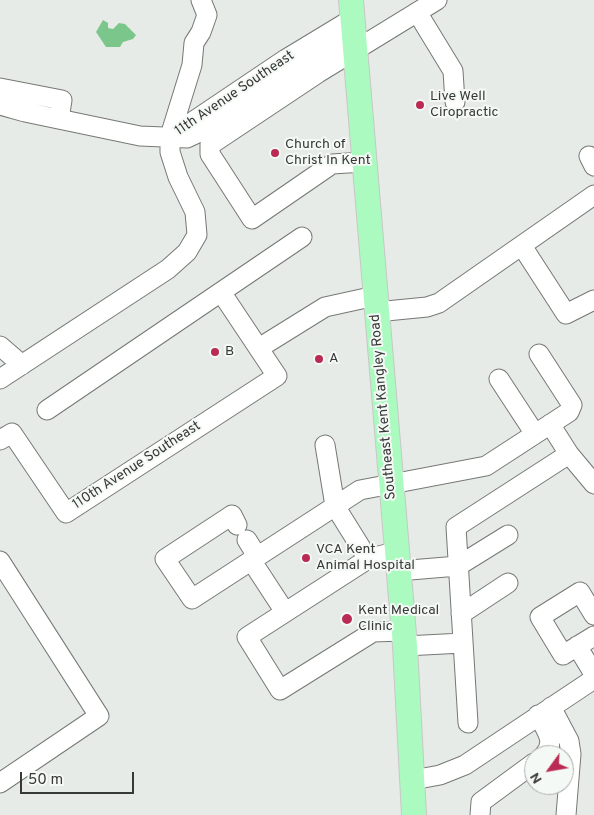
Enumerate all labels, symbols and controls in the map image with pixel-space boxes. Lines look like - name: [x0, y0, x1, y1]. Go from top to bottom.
- street label: 11th Avenue Southeast: [172, 48, 298, 140]
- place label: Live Well Ciropractic: [430, 89, 498, 121]
- marker: Live Well Ciropractic: [414, 99, 426, 111]
- place label: Church of Christ In Kent: [285, 137, 371, 170]
- marker: Church of Christ In Kent: [269, 147, 281, 159]
- street label: Southeast Kent Kangley Road: [368, 314, 400, 500]
- place label: B: [225, 344, 234, 360]
- marker: B: [209, 346, 221, 358]
- place label: A: [329, 351, 339, 367]
- marker: A: [313, 353, 325, 365]
- street label: 110th Avenue Southeast: [70, 418, 204, 514]
- place label: VCA Kent Animal Hospital: [316, 542, 415, 574]
- marker: VCA Kent Animal Hospital: [300, 552, 312, 564]
- place label: Kent Medical Clinic: [358, 603, 439, 636]
- marker: Kent Medical Clinic: [340, 612, 354, 626]
- north arrow: [524, 745, 574, 795]
- scale bar: [22, 762, 136, 794]
- text: N: [527, 769, 547, 786]
- text: 50 m: [28, 771, 63, 790]

